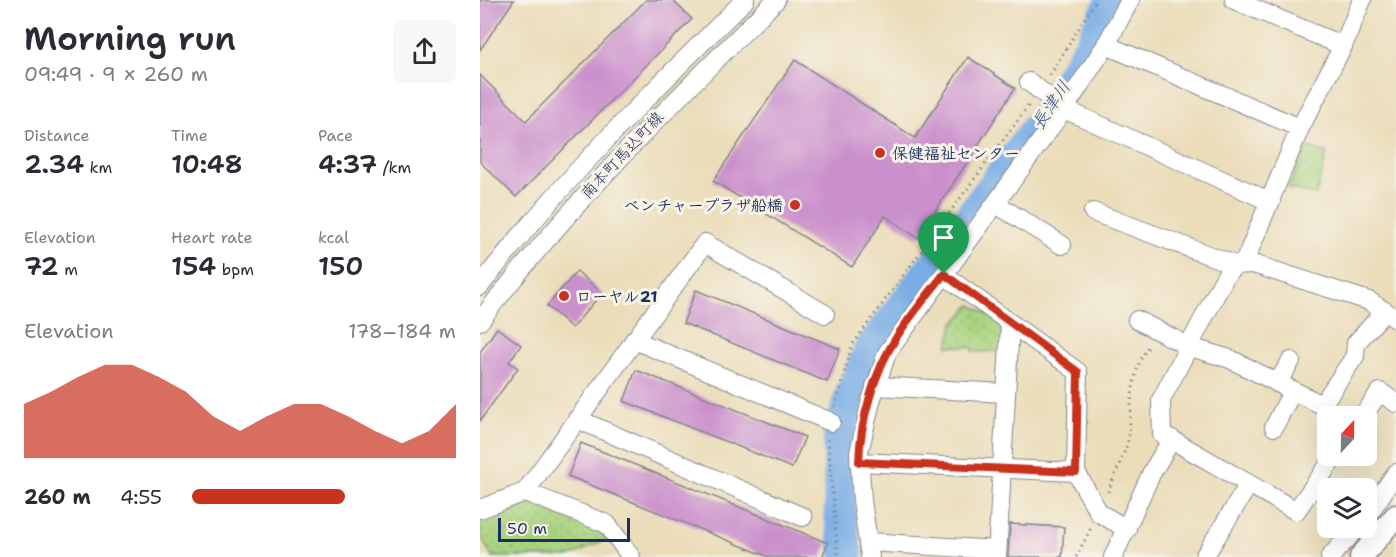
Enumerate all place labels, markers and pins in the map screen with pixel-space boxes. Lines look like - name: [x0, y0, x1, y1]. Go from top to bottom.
- place label: 保健福祉センター: [892, 143, 1020, 164]
- marker: 保健福祉センター: [873, 146, 887, 160]
- place label: ベンチャープラザ船橋: [624, 195, 783, 216]
- marker: ベンチャープラザ船橋: [788, 198, 802, 212]
- pin: [918, 212, 969, 274]
- place label: ローヤル21: [576, 286, 657, 307]
- marker: ローヤル21: [557, 289, 571, 303]

